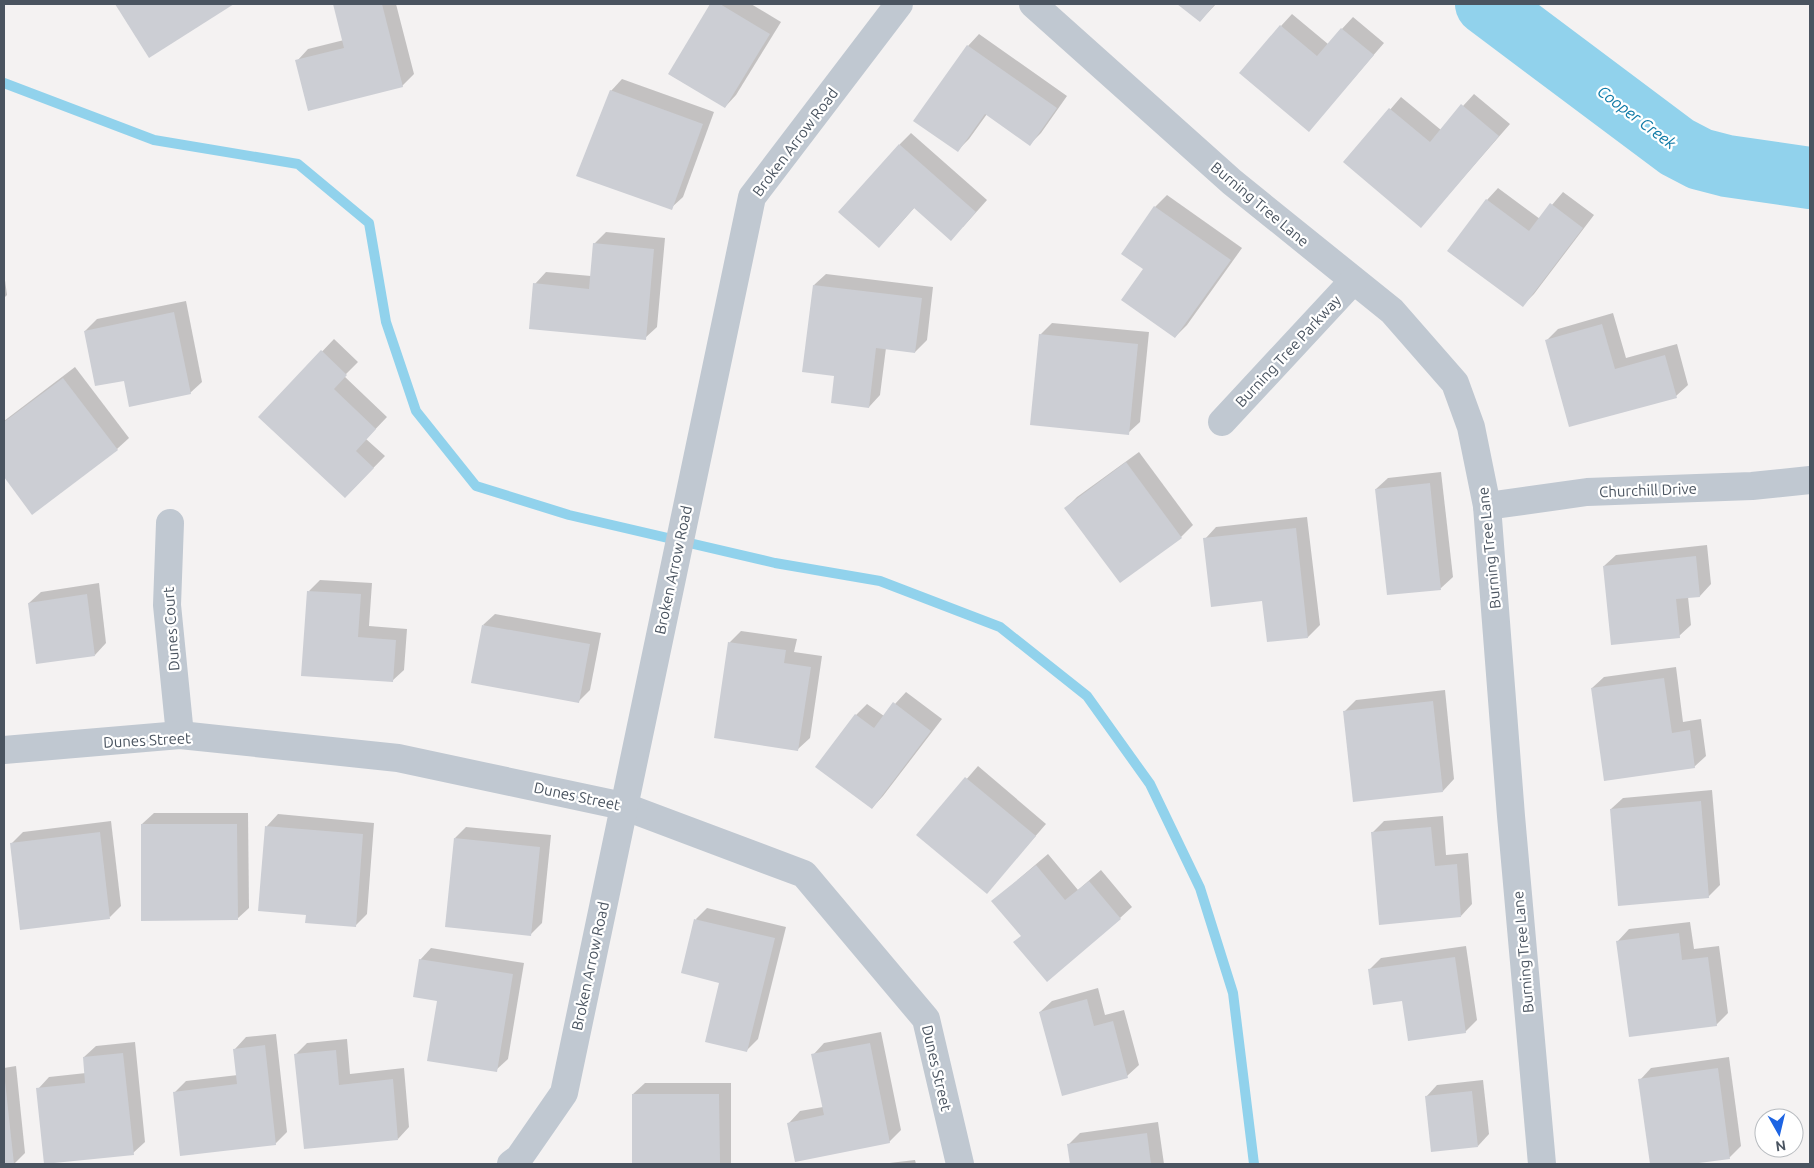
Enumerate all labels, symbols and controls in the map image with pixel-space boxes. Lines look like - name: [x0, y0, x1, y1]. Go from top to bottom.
- water label: Cooper Creek: [1594, 82, 1680, 153]
- street label: Broken Arrow Road: [749, 85, 841, 199]
- street label: Burning Tree Lane: [1208, 158, 1312, 250]
- street label: Burning Tree Parkway: [1232, 292, 1344, 410]
- street label: Churchill Drive: [1599, 480, 1697, 500]
- street label: Burning Tree Lane: [1474, 486, 1504, 610]
- street label: Broken Arrow Road: [651, 504, 695, 636]
- street label: Dunes Court: [160, 586, 182, 672]
- street label: Dunes Street: [103, 729, 191, 751]
- street label: Dunes Street: [532, 779, 622, 813]
- street label: Burning Tree Lane: [1509, 890, 1537, 1014]
- street label: Broken Arrow Road: [568, 900, 612, 1032]
- street label: Dunes Street: [919, 1023, 955, 1113]
- north arrow: [1754, 1108, 1804, 1158]
- text: N: [1775, 1137, 1787, 1155]

